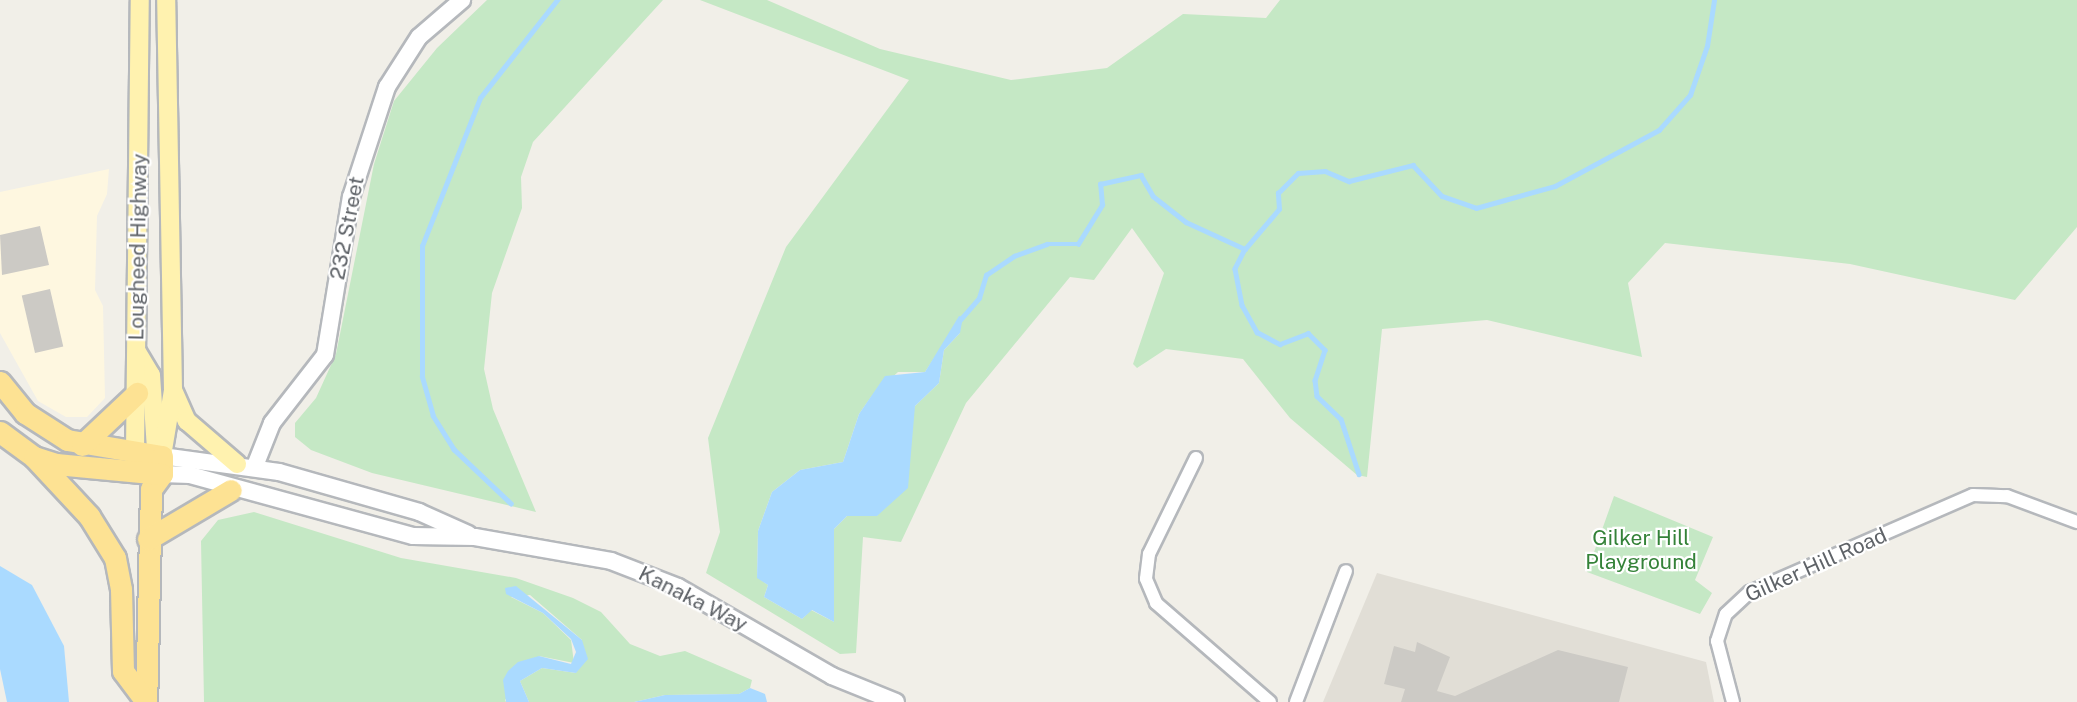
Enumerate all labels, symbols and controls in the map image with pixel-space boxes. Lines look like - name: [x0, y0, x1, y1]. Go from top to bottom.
- street label: Lougheed Highway: [124, 153, 152, 341]
- street label: 232 Street: [325, 174, 369, 282]
- street label: Gilker Hill Road: [1741, 523, 1891, 607]
- park label: Gilker Hill Playground: [1585, 525, 1697, 575]
- street label: Kanaka Way: [634, 561, 752, 637]

